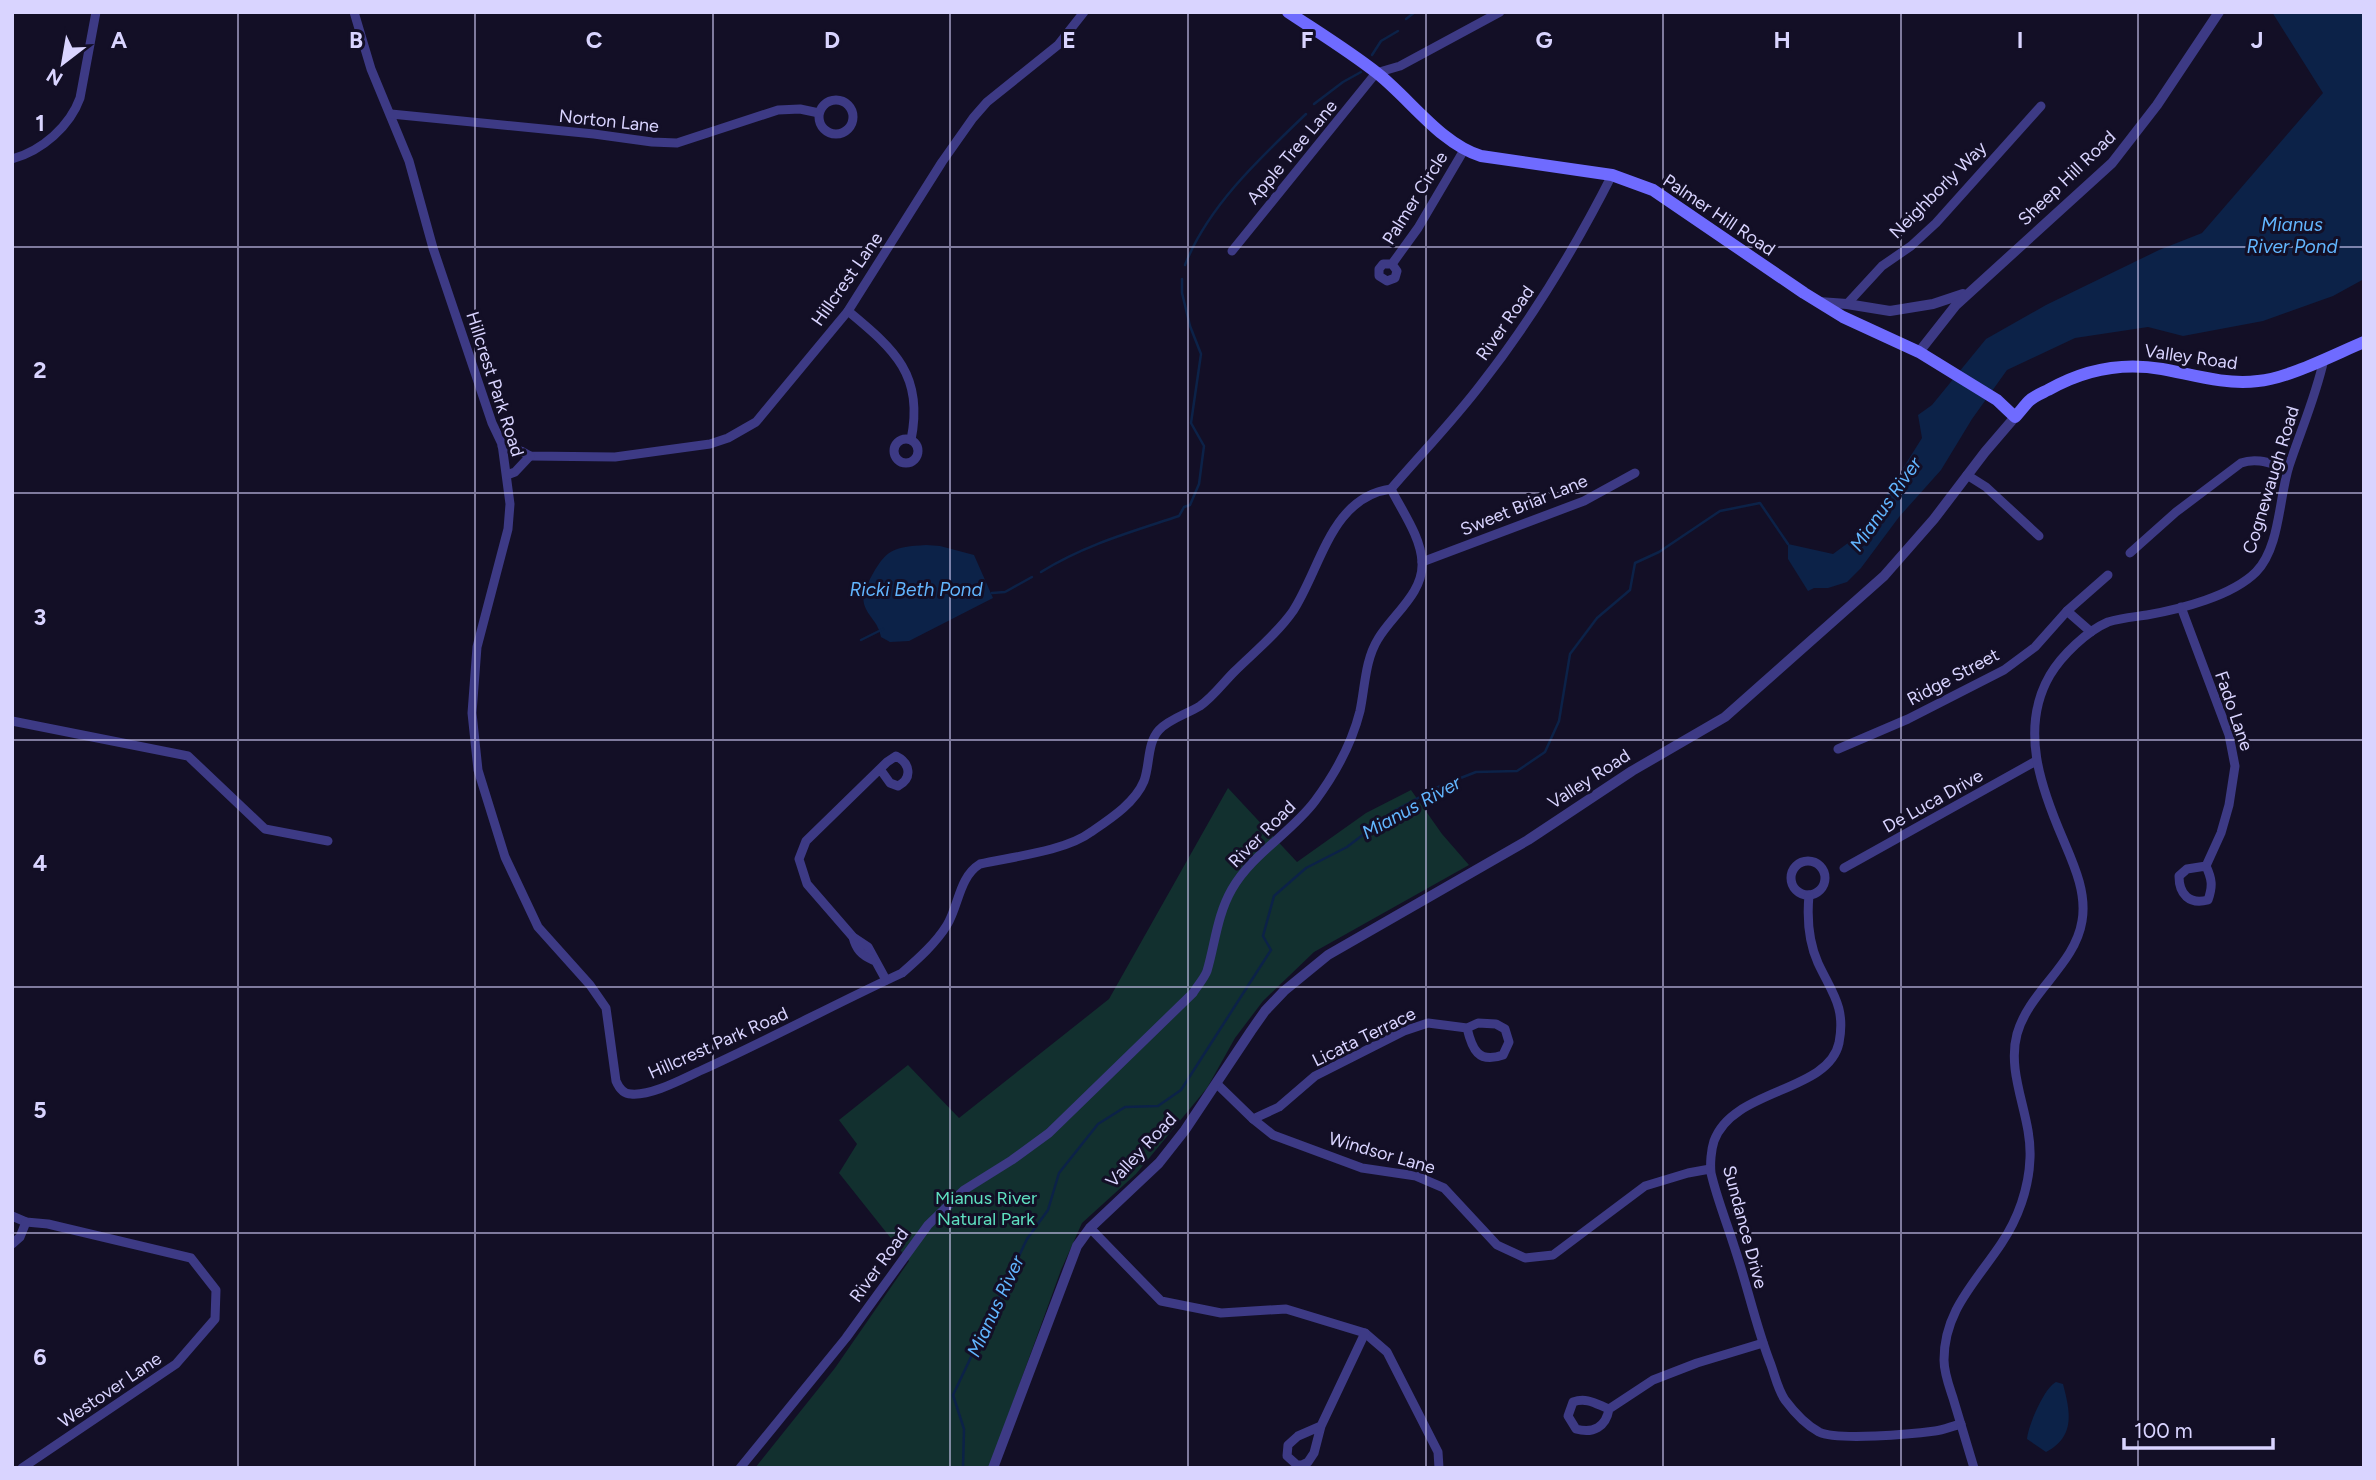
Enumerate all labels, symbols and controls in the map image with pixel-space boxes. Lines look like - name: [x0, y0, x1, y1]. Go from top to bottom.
- text: A: [111, 26, 128, 54]
- text: B: [349, 26, 363, 54]
- text: C: [586, 26, 603, 54]
- text: D: [824, 26, 840, 54]
- text: E: [1062, 26, 1076, 54]
- text: F: [1301, 26, 1314, 54]
- text: G: [1535, 26, 1553, 54]
- text: H: [1773, 26, 1791, 54]
- text: I: [2017, 26, 2023, 54]
- text: J: [2251, 26, 2263, 54]
- north arrow: [28, 28, 98, 98]
- text: N: [42, 64, 67, 91]
- street label: Apple Tree Lane: [1242, 95, 1342, 209]
- street label: Norton Lane: [558, 105, 660, 137]
- text: 1: [35, 109, 45, 137]
- street label: Sheep Hill Road: [2014, 126, 2120, 230]
- street label: Neighborly Way: [1885, 136, 1992, 243]
- street label: Palmer Circle: [1378, 147, 1452, 249]
- street label: Palmer Hill Road: [1659, 169, 1779, 261]
- water label: Mianus River Pond: [2246, 213, 2338, 258]
- street label: Hillcrest Lane: [807, 228, 887, 330]
- street label: River Road: [1471, 281, 1539, 365]
- street label: Hillcrest Park Road: [461, 309, 529, 459]
- street label: Valley Road: [2143, 340, 2239, 374]
- text: 2: [33, 356, 47, 384]
- street label: Cognewaugh Road: [2238, 404, 2304, 556]
- water label: Mianus River: [1845, 452, 1926, 556]
- street label: Sweet Briar Lane: [1457, 469, 1591, 541]
- water label: Ricki Beth Pond: [849, 578, 983, 601]
- text: 3: [34, 603, 46, 631]
- street label: Ridge Street: [1903, 643, 2003, 710]
- street label: Fado Lane: [2210, 668, 2258, 754]
- street label: Valley Road: [1544, 744, 1634, 814]
- street label: De Luca Drive: [1879, 764, 1987, 838]
- water label: Mianus River: [1358, 771, 1465, 844]
- street label: River Road: [1224, 796, 1300, 872]
- text: 4: [33, 849, 47, 877]
- street label: Hillcrest Park Road: [645, 1002, 791, 1084]
- street label: Licata Terrace: [1309, 1002, 1419, 1072]
- text: 5: [33, 1096, 47, 1124]
- street label: Valley Road: [1101, 1108, 1181, 1192]
- street label: Windsor Lane: [1326, 1127, 1438, 1179]
- street label: Sundance Drive: [1718, 1163, 1772, 1291]
- park label: Mianus River Natural Park: [935, 1187, 1037, 1230]
- street label: River Road: [845, 1224, 913, 1306]
- water label: Mianus River: [962, 1251, 1029, 1361]
- text: 6: [33, 1343, 47, 1371]
- street label: Westover Lane: [54, 1347, 166, 1433]
- scale bar: [2124, 1406, 2273, 1450]
- text: 100 m: [2134, 1418, 2193, 1443]

